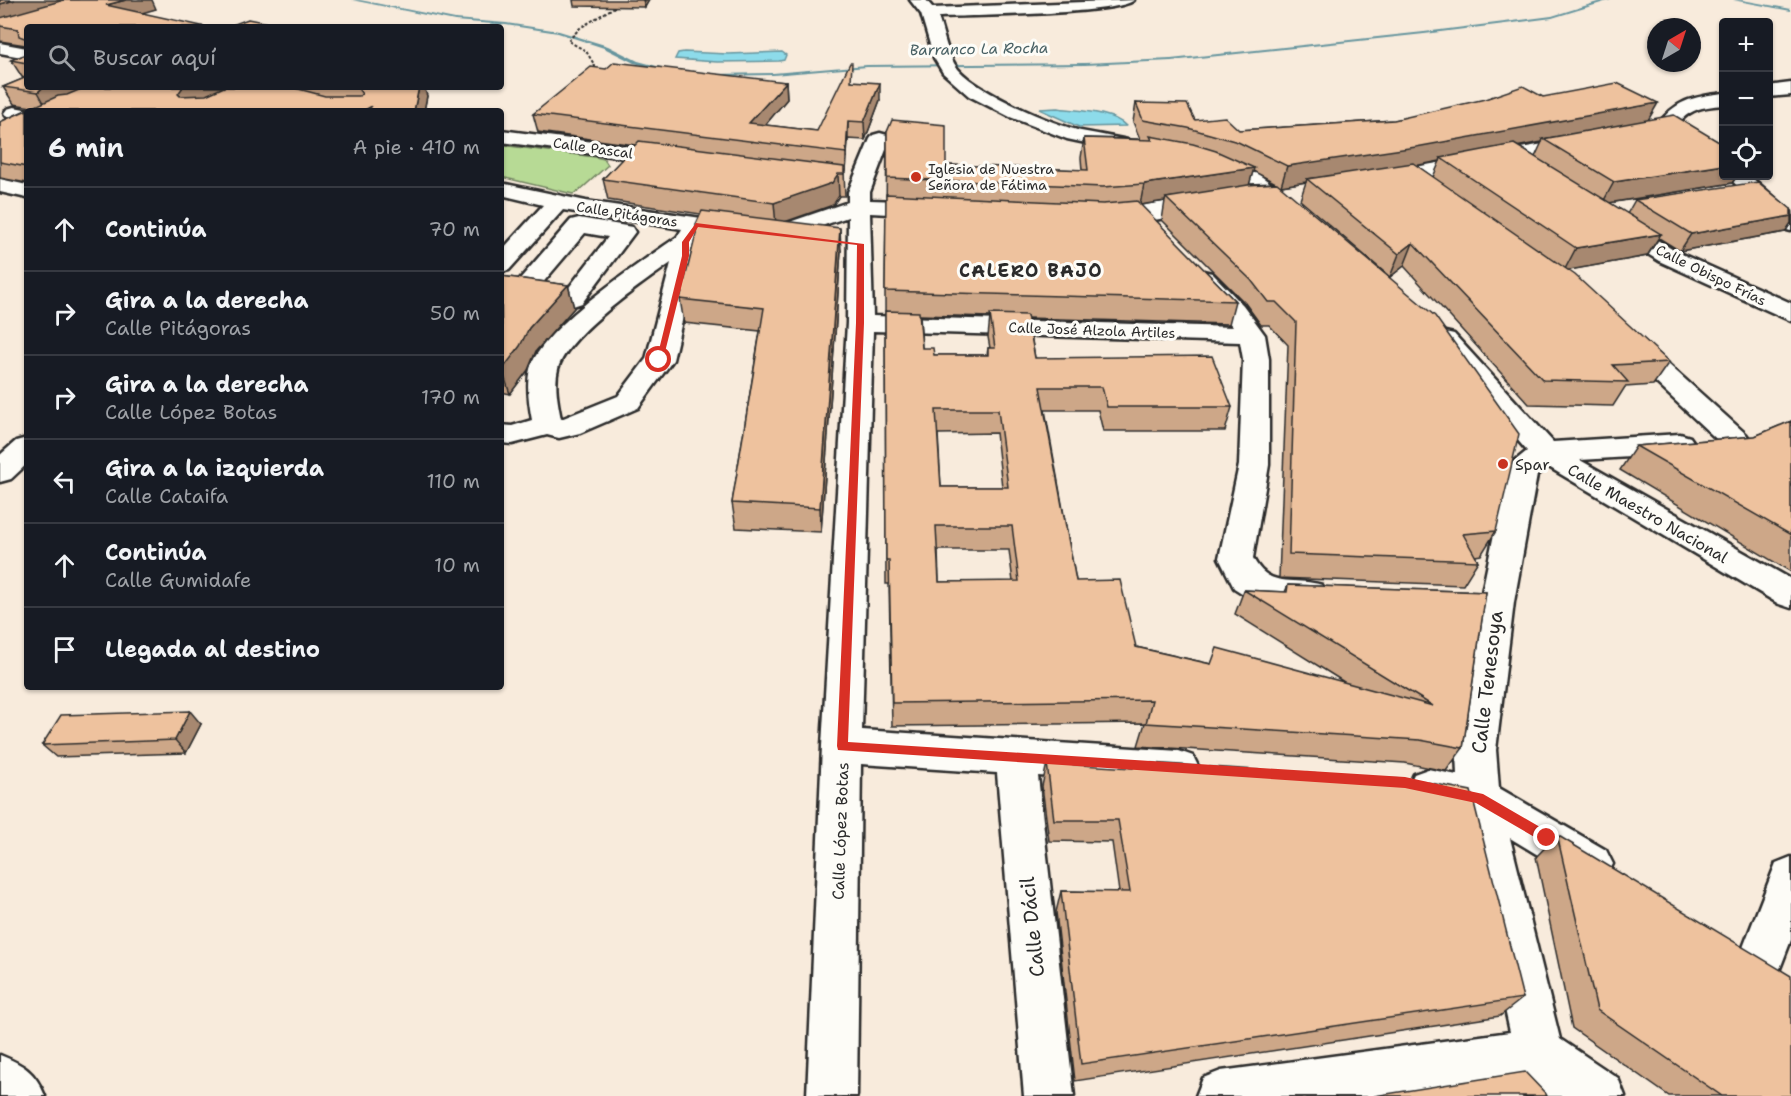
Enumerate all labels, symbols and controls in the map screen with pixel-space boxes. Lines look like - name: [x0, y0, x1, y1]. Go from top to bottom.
- north arrow: [1647, 18, 1701, 72]
- map controls: [1719, 18, 1773, 180]
- button: +: [1719, 18, 1773, 72]
- search box: [24, 24, 504, 90]
- water label: Barranco La Rocha: [910, 38, 1048, 60]
- icon: search: [45, 41, 78, 74]
- text: Buscar aquí: [93, 43, 216, 72]
- button: −: [1719, 72, 1773, 126]
- button: locate: [1719, 126, 1773, 180]
- text: 6 min: [48, 130, 124, 165]
- street label: Calle Pascal: [552, 133, 635, 163]
- text: A pie · 410 m: [353, 134, 480, 160]
- place label: Iglesia de Nuestra Señora de Fátima: [928, 160, 1054, 194]
- marker: Iglesia de Nuestra Señora de Fátima: [909, 170, 923, 184]
- street label: Calle Pitágoras: [575, 197, 679, 231]
- icon: ahead: [48, 213, 81, 246]
- text: Continúa: [105, 215, 207, 244]
- text: 70 m: [428, 216, 480, 242]
- street label: Calle Obispo Frías: [1653, 240, 1769, 310]
- district label: CALERO BAJO: [959, 259, 1103, 283]
- text: Gira a la derecha: [105, 286, 309, 315]
- icon: right: [48, 297, 81, 330]
- text: 50 m: [430, 300, 480, 326]
- text: Calle Pitágoras: [105, 315, 251, 341]
- street label: Calle José Alzola Artiles: [1008, 318, 1176, 342]
- route start: [645, 346, 671, 372]
- text: Gira a la derecha: [105, 370, 309, 399]
- icon: right: [48, 381, 81, 414]
- text: 170 m: [421, 384, 480, 410]
- text: Calle López Botas: [105, 399, 277, 425]
- text: Gira a la izquierda: [105, 454, 324, 483]
- place label: Spar: [1515, 454, 1550, 475]
- marker: Spar: [1496, 457, 1510, 471]
- street label: Calle Maestro Nacional: [1564, 459, 1732, 568]
- icon: left: [48, 465, 81, 498]
- text: 110 m: [426, 468, 480, 494]
- text: Calle Cataifa: [105, 483, 228, 509]
- text: Continúa: [105, 538, 207, 567]
- icon: ahead: [48, 549, 81, 582]
- text: 10 m: [434, 552, 480, 578]
- text: Calle Gumidafe: [105, 567, 251, 593]
- street label: Calle Tenesoya: [1465, 608, 1509, 755]
- icon: arrive: [48, 633, 81, 666]
- text: Llegada al destino: [105, 635, 320, 664]
- street label: Calle López Botas: [828, 762, 853, 900]
- route end: [1533, 824, 1559, 850]
- street label: Calle Dácil: [1014, 876, 1050, 978]

